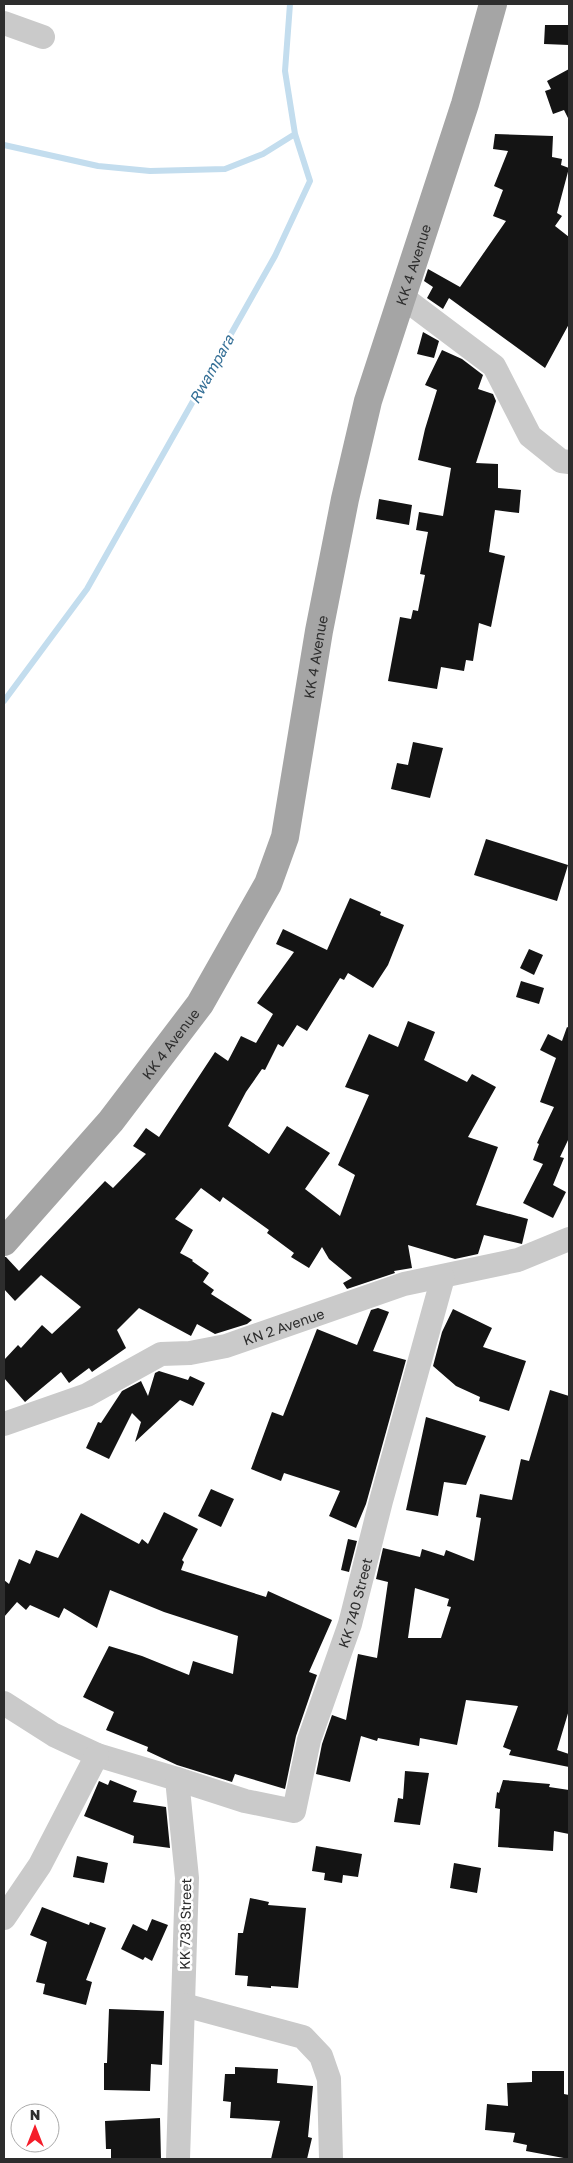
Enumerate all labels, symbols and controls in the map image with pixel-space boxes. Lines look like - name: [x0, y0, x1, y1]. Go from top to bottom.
- street label: KK 4 Avenue: [391, 222, 434, 307]
- water label: Rwampara: [185, 331, 237, 406]
- street label: KK 4 Avenue: [299, 614, 330, 700]
- street label: KK 4 Avenue: [138, 1005, 202, 1082]
- street label: KN 2 Avenue: [241, 1304, 326, 1348]
- street label: KK 740 Street: [334, 1556, 375, 1650]
- street label: KK 738 Street: [176, 1878, 194, 1970]
- north arrow: [10, 2103, 60, 2153]
- text: N: [30, 2106, 40, 2123]

